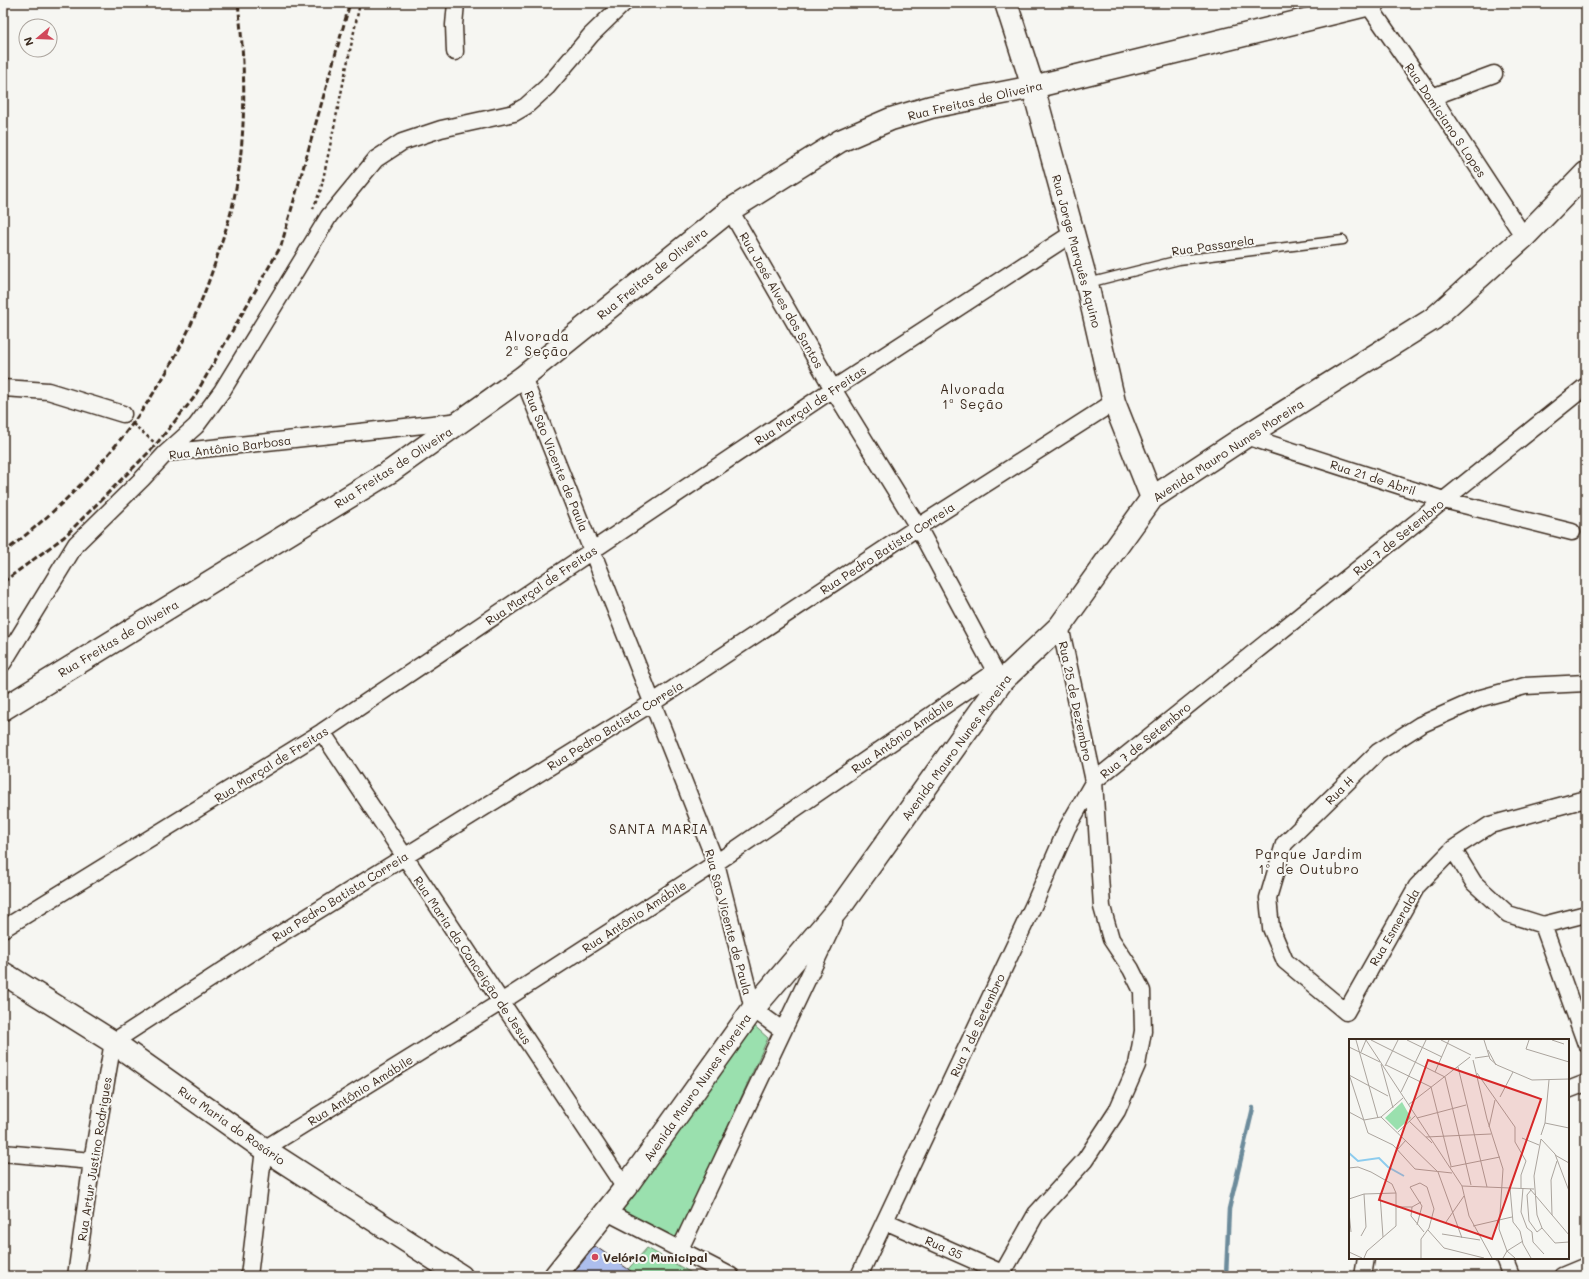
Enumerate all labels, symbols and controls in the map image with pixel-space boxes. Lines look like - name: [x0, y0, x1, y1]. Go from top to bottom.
- north arrow: [18, 18, 58, 58]
- text: N: [20, 35, 37, 48]
- street label: Rua Domiciano S Lopes: [1402, 60, 1490, 180]
- street label: Rua Freitas de Oliveira: [906, 77, 1044, 123]
- street label: Rua Jorge Marquês Aquino: [1049, 173, 1105, 329]
- street label: Rua Freitas de Oliveira: [593, 223, 711, 323]
- street label: Rua José Alves dos Santos: [736, 229, 828, 371]
- street label: Rua Passarela: [1171, 231, 1255, 259]
- district label: Alvorada 2ª Seção: [504, 327, 570, 359]
- street label: Rua Marçal de Freitas: [751, 362, 869, 448]
- district label: Alvorada 1ª Seção: [940, 380, 1006, 412]
- street label: Rua São Vicente de Paula: [521, 388, 593, 534]
- street label: Avenida Mauro Nunes Moreira: [1149, 395, 1307, 505]
- street label: Rua Freitas de Oliveira: [331, 423, 455, 511]
- street label: Rua Antônio Barbosa: [168, 432, 292, 462]
- street label: Rua 21 de Abril: [1328, 456, 1418, 498]
- street label: Rua 7 de Setembro: [1349, 495, 1447, 579]
- street label: Rua Pedro Batista Correia: [817, 498, 957, 598]
- street label: Rua Marçal de Freitas: [482, 542, 600, 628]
- street label: Rua Freitas de Oliveira: [55, 596, 181, 680]
- street label: Rua 25 de Dezembro: [1055, 640, 1097, 762]
- street label: Avenida Mauro Nunes Moreira: [897, 671, 1015, 823]
- street label: Rua Pedro Batista Correia: [544, 676, 686, 774]
- street label: Rua Antônio Amábile: [848, 694, 956, 776]
- street label: Rua 7 de Setembro: [1096, 698, 1194, 782]
- street label: Rua Marçal de Freitas: [211, 722, 331, 806]
- street label: Rua H: [1321, 772, 1357, 808]
- district label: SANTA MARIA: [609, 820, 709, 837]
- district label: Parque Jardim 1º de Outubro: [1255, 845, 1363, 877]
- street label: Rua Pedro Batista Correia: [269, 847, 411, 945]
- street label: Rua São Vicente de Paula: [702, 847, 756, 997]
- street label: Rua Maria da Conceição de Jesus: [411, 873, 536, 1047]
- street label: Rua Antônio Amábile: [579, 876, 689, 956]
- street label: Rua Esmeralda: [1365, 885, 1423, 969]
- street label: Rua 7 de Setembro: [946, 971, 1008, 1079]
- street label: Avenida Mauro Nunes Moreira: [640, 1010, 754, 1164]
- inset map: [1349, 1039, 1569, 1259]
- street label: Rua Antônio Amábile: [304, 1051, 416, 1129]
- street label: Rua Artur Justino Rodrigues: [73, 1076, 115, 1242]
- street label: Rua Maria do Rosário: [175, 1082, 289, 1168]
- street label: Rua 35: [923, 1232, 965, 1262]
- place label: Velório Municipal: [603, 1249, 707, 1265]
- marker: Velório Municipal: [590, 1252, 600, 1262]

